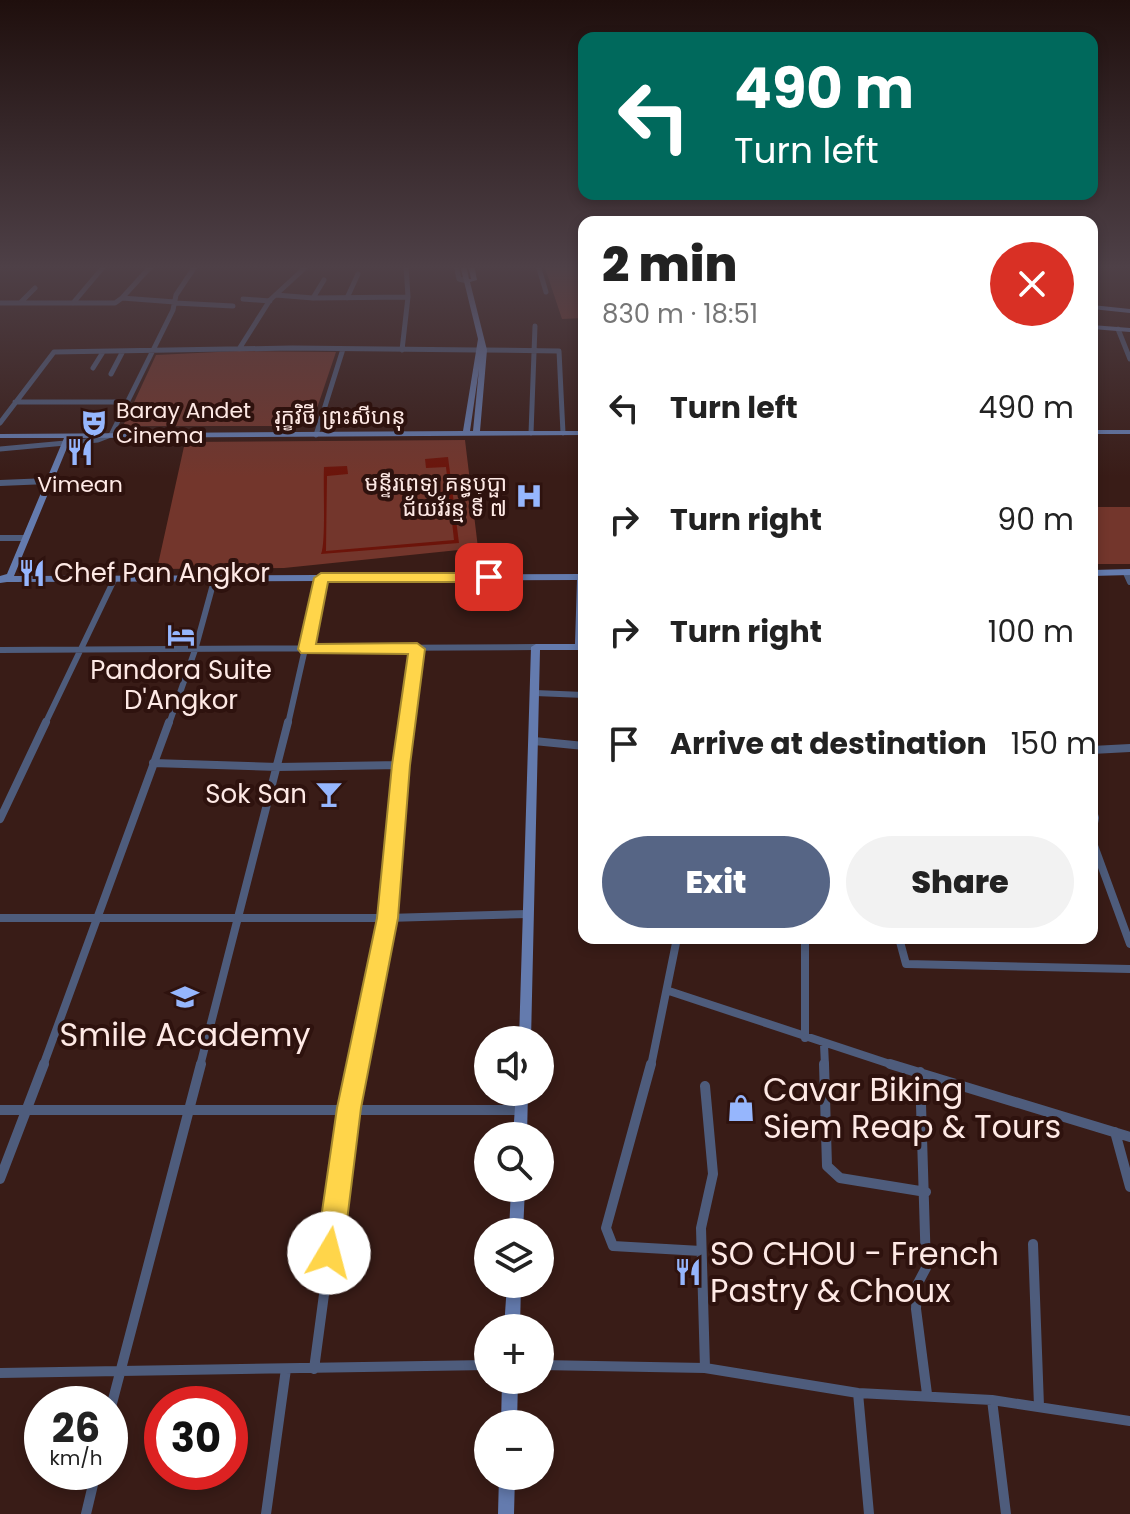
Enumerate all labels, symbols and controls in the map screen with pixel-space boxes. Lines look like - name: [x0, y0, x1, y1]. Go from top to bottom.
- text: 490 m: [734, 49, 914, 128]
- icon: left: [602, 64, 706, 168]
- text: Turn left: [734, 125, 879, 176]
- text: 2 min: [602, 231, 737, 298]
- button: close: [990, 242, 1074, 326]
- text: 830 m · 18:51: [602, 296, 758, 332]
- icon: left: [602, 386, 646, 430]
- text: Turn left: [670, 386, 798, 429]
- text: 490 m: [978, 386, 1074, 429]
- place label: Baray Andet Cinema: [116, 395, 251, 451]
- street label: រុក្ខវិថី ព្រះសីហនុ: [275, 401, 405, 432]
- theatre icon: Baray Andet Cinema: [79, 408, 109, 438]
- restaurant icon: Vimean: [65, 437, 95, 467]
- place label: មន្ទីរពេទ្យ គន្ធបុប្ផា ជ័យវ័រន្ម ទី ៧: [365, 468, 507, 524]
- place label: Vimean: [37, 469, 123, 500]
- hospital icon: មន្ទីរពេទ្យ គន្ធបុប្ផា ជ័យវ័រន្ម ទី ៧: [514, 481, 544, 511]
- icon: right: [602, 498, 646, 542]
- text: Turn right: [670, 498, 822, 541]
- text: 90 m: [997, 498, 1074, 541]
- pin: [455, 543, 523, 611]
- place label: Chef Pan Angkor: [54, 555, 270, 591]
- icon: arrive: [467, 555, 511, 599]
- restaurant icon: Chef Pan Angkor: [17, 558, 47, 588]
- icon: right: [602, 610, 646, 654]
- text: Turn right: [670, 610, 822, 653]
- text: 100 m: [988, 610, 1074, 653]
- hotel icon: Pandora Suite D'Angkor: [166, 620, 196, 650]
- place label: Pandora Suite D'Angkor: [90, 652, 272, 718]
- icon: arrive: [602, 722, 646, 766]
- text: Arrive at destination: [670, 722, 987, 765]
- text: 150 m: [1011, 722, 1097, 765]
- place label: Sok San: [205, 776, 307, 812]
- bar icon: Sok San: [314, 779, 344, 809]
- button: Exit: [602, 836, 830, 928]
- button: Share: [846, 836, 1074, 928]
- school or university icon: Smile Academy: [170, 982, 200, 1012]
- place label: Smile Academy: [60, 1012, 310, 1057]
- map controls: [474, 1026, 554, 1490]
- button: sound: [474, 1026, 554, 1106]
- place label: Cavar Biking Siem Reap & Tours: [763, 1067, 1061, 1149]
- shop icon: Cavar Biking Siem Reap & Tours: [726, 1093, 756, 1123]
- button: search: [474, 1122, 554, 1202]
- position arrow: [287, 1211, 371, 1295]
- button: layers: [474, 1218, 554, 1298]
- place label: SO CHOU - French Pastry & Choux: [710, 1231, 999, 1313]
- restaurant icon: SO CHOU - French Pastry & Choux: [673, 1257, 703, 1287]
- button: +: [474, 1314, 554, 1394]
- speed limit sign: 30: [144, 1386, 248, 1490]
- text: 26: [52, 1400, 100, 1456]
- button: −: [474, 1410, 554, 1490]
- text: km/h: [49, 1444, 103, 1472]

